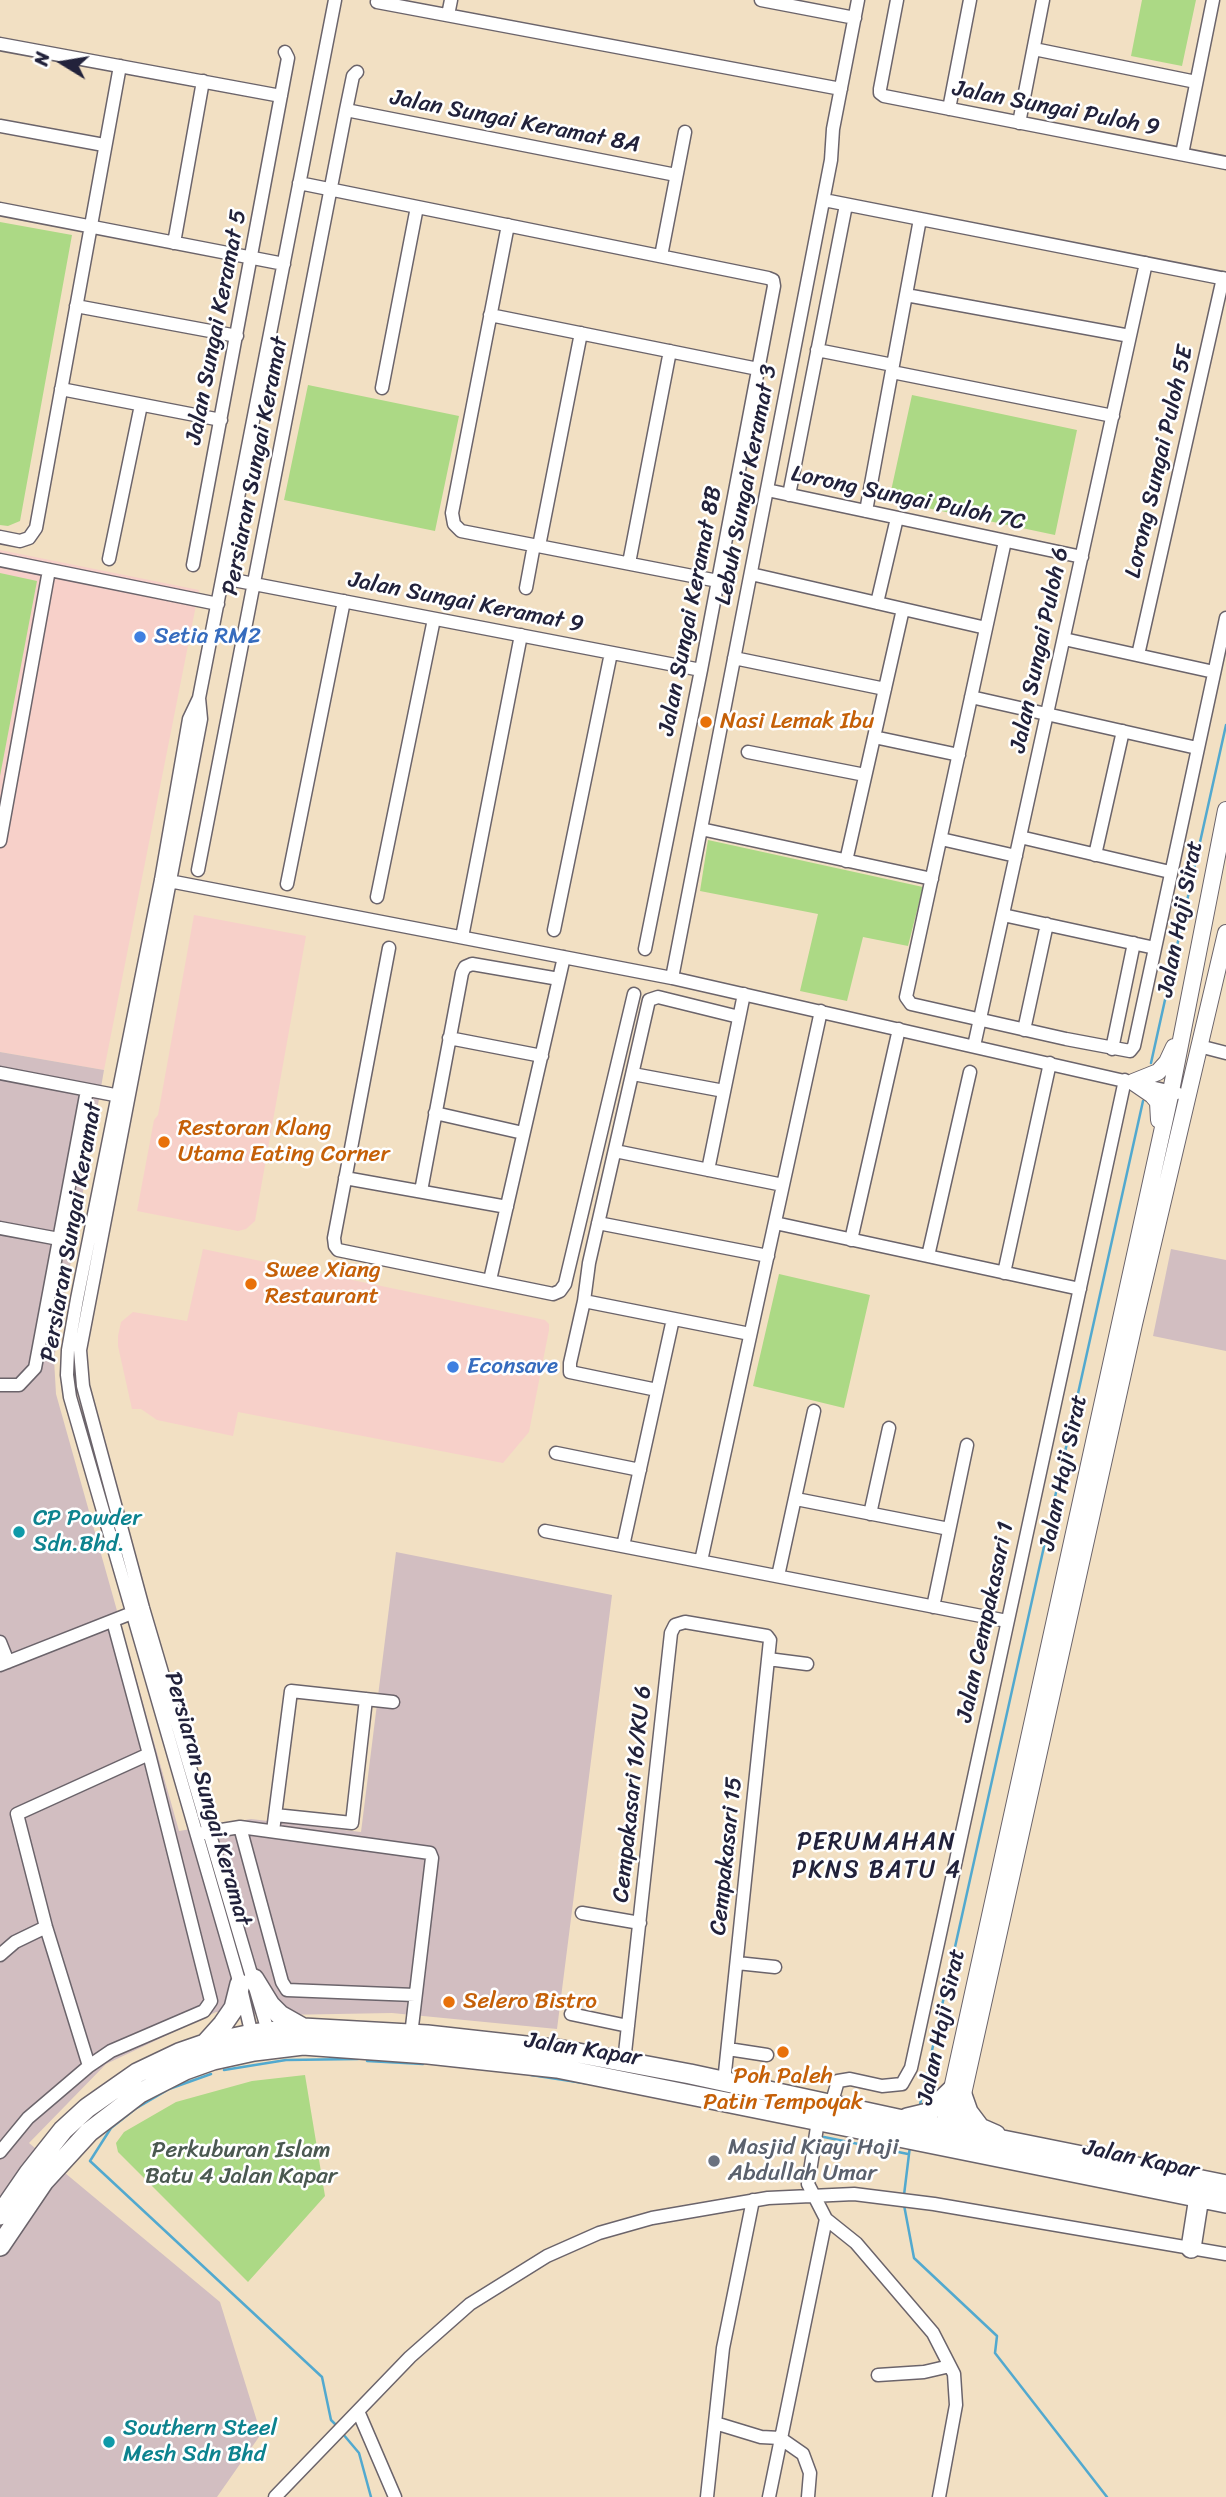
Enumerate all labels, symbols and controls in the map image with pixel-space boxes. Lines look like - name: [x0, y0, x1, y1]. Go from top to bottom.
- north arrow: [28, 28, 98, 98]
- text: N: [24, 49, 59, 69]
- street label: Jalan Sungai Puloh 9: [950, 75, 1162, 143]
- street label: Jalan Sungai Keramat 8A: [388, 84, 642, 160]
- street label: Jalan Sungai Keramat 5: [181, 207, 253, 447]
- street label: Persiaran Sungai Keramat: [217, 334, 295, 598]
- street label: Lorong Sungai Puloh 5E: [1120, 343, 1200, 581]
- street label: Lebuh Sungai Keramat 3: [710, 363, 784, 607]
- street label: Lorong Sungai Puloh 7C: [789, 461, 1027, 537]
- street label: Jalan Sungai Keramat 8B: [653, 484, 729, 738]
- street label: Jalan Sungai Puloh 6: [1005, 545, 1075, 755]
- street label: Jalan Sungai Keramat 9: [346, 567, 586, 639]
- place label: Setia RM2: [154, 623, 261, 651]
- marker: Setia RM2: [132, 629, 148, 645]
- place label: Nasi Lemak Ibu: [720, 708, 874, 736]
- marker: Nasi Lemak Ibu: [698, 714, 714, 730]
- street label: Jalan Haji Sirat: [1152, 839, 1210, 999]
- street label: Persiaran Sungai Keramat: [36, 1100, 108, 1364]
- place label: Restoran Klang Utama Eating Corner: [178, 1115, 390, 1169]
- marker: Restoran Klang Utama Eating Corner: [156, 1134, 172, 1150]
- place label: Swee Xiang Restaurant: [265, 1257, 381, 1311]
- marker: Swee Xiang Restaurant: [243, 1276, 259, 1292]
- place label: Econsave: [467, 1353, 558, 1381]
- marker: Econsave: [445, 1359, 461, 1375]
- street label: Jalan Haji Sirat: [1034, 1393, 1094, 1553]
- place label: CP Powder Sdn.Bhd.: [33, 1505, 142, 1559]
- street label: Jalan Cempakasari 1: [951, 1519, 1021, 1725]
- marker: CP Powder Sdn.Bhd.: [11, 1524, 27, 1540]
- street label: Persiaran Sungai Keramat: [157, 1669, 257, 1929]
- street label: Cempakasari 16/KU 6: [608, 1684, 658, 1904]
- street label: Cempakasari 15: [705, 1775, 749, 1937]
- district label: PERUMAHAN PKNS BATU 4: [793, 1829, 961, 1885]
- street label: Jalan Haji Sirat: [912, 1947, 972, 2107]
- place label: Selero Bistro: [463, 1988, 597, 2016]
- marker: Selero Bistro: [441, 1994, 457, 2010]
- street label: Jalan Kapar: [523, 2027, 643, 2073]
- marker: Poh Paleh Patin Tempoyak: [775, 2044, 791, 2060]
- place label: Poh Paleh Patin Tempoyak: [703, 2063, 863, 2117]
- place label: Masjid Kiayi Haji Abdullah Umar: [728, 2134, 899, 2188]
- street label: Jalan Kapar: [1081, 2134, 1201, 2186]
- park label: Perkuburan Islam Batu 4 Jalan Kapar: [145, 2137, 337, 2191]
- marker: Masjid Kiayi Haji Abdullah Umar: [706, 2153, 722, 2169]
- place label: Southern Steel Mesh Sdn Bhd: [123, 2415, 277, 2469]
- marker: Southern Steel Mesh Sdn Bhd: [101, 2434, 117, 2450]

